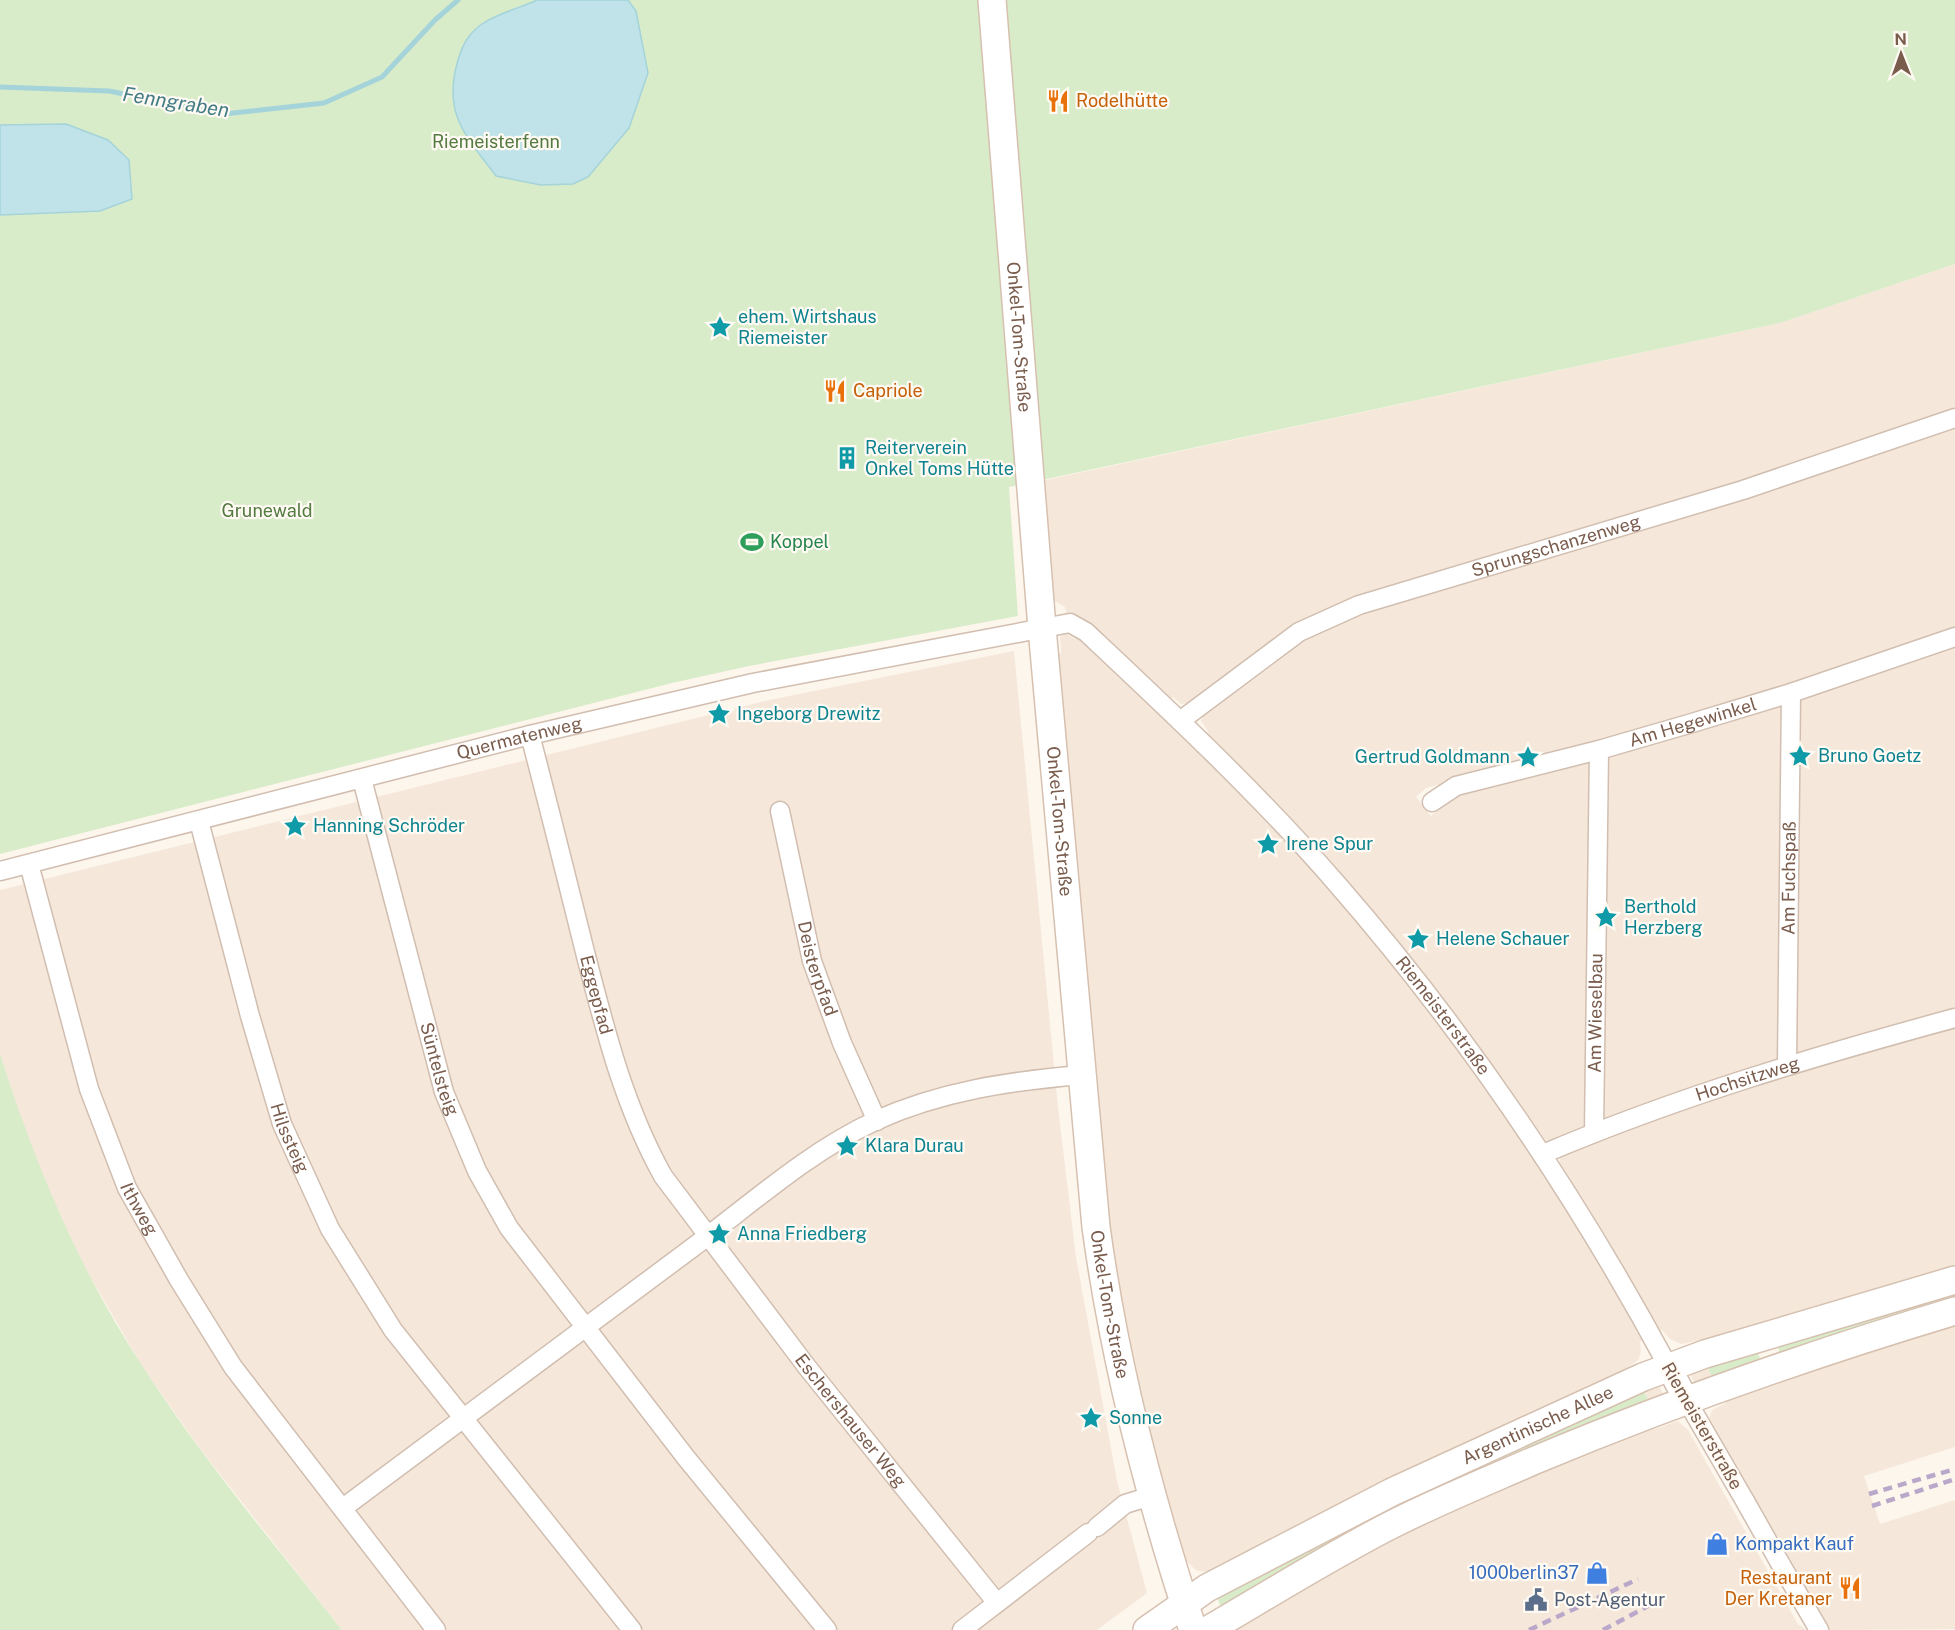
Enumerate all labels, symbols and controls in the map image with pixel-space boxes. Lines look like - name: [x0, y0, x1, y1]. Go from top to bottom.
- north arrow: [1871, 24, 1931, 84]
- text: N: [1894, 30, 1907, 49]
- water label: Fenngraben: [121, 82, 231, 122]
- restaurant icon: Rodelhütte: [1045, 88, 1071, 114]
- place label: Rodelhütte: [1076, 90, 1168, 111]
- park label: Riemeisterfenn: [432, 131, 560, 152]
- street label: Onkel-Tom-Straße: [1003, 261, 1036, 413]
- place label: ehem. Wirtshaus Riemeister: [738, 306, 877, 348]
- place icon: ehem. Wirtshaus Riemeister: [707, 314, 733, 340]
- restaurant icon: Capriole: [822, 378, 848, 404]
- place label: Capriole: [853, 380, 923, 401]
- place label: Reiterverein Onkel Toms Hütte: [865, 437, 1014, 479]
- building icon: Reiterverein Onkel Toms Hütte: [834, 445, 860, 471]
- park label: Grunewald: [222, 500, 312, 521]
- street label: Sprungschanzenweg: [1469, 510, 1643, 581]
- sports icon: Koppel: [739, 529, 765, 555]
- place label: Koppel: [770, 531, 829, 552]
- street label: Am Hegewinkel: [1626, 693, 1759, 751]
- place icon: Ingeborg Drewitz: [706, 701, 732, 727]
- place label: Ingeborg Drewitz: [737, 703, 880, 724]
- street label: Quermatenweg: [454, 712, 584, 763]
- place icon: Bruno Goetz: [1787, 743, 1813, 769]
- place icon: Gertrud Goldmann: [1515, 744, 1541, 770]
- street label: Onkel-Tom-Straße: [1043, 745, 1077, 897]
- place label: Bruno Goetz: [1818, 745, 1921, 766]
- place label: Gertrud Goldmann: [1355, 746, 1510, 767]
- place icon: Hanning Schröder: [282, 813, 308, 839]
- place label: Hanning Schröder: [313, 815, 465, 836]
- street label: Am Fuchspaß: [1777, 821, 1800, 935]
- place icon: Irene Spur: [1255, 831, 1281, 857]
- place label: Irene Spur: [1286, 833, 1373, 854]
- place label: Berthold Herzberg: [1624, 896, 1703, 938]
- place icon: Berthold Herzberg: [1593, 904, 1619, 930]
- street label: Deisterpfad: [794, 919, 842, 1019]
- place icon: Helene Schauer: [1405, 926, 1431, 952]
- place label: Helene Schauer: [1436, 928, 1570, 949]
- street label: Riemeisterstraße: [1392, 952, 1495, 1079]
- street label: Eggepfad: [576, 953, 617, 1037]
- street label: Am Wieselbau: [1584, 953, 1606, 1073]
- street label: Süntelsteig: [416, 1020, 464, 1119]
- street label: Hochsitzweg: [1693, 1052, 1802, 1105]
- street label: Hilssteig: [266, 1100, 314, 1176]
- place icon: Klara Durau: [834, 1133, 860, 1159]
- place label: Klara Durau: [865, 1135, 964, 1156]
- street label: Ithweg: [116, 1180, 163, 1239]
- place icon: Anna Friedberg: [706, 1221, 732, 1247]
- place label: Anna Friedberg: [737, 1223, 867, 1244]
- street label: Onkel-Tom-Straße: [1087, 1229, 1134, 1381]
- street label: Eschershauser Weg: [791, 1350, 911, 1491]
- street label: Riemeisterstraße: [1658, 1359, 1747, 1493]
- street label: Argentinische Allee: [1459, 1381, 1617, 1468]
- place icon: Sonne: [1078, 1405, 1104, 1431]
- place label: Sonne: [1109, 1407, 1162, 1428]
- shop icon: Kompakt Kauf: [1704, 1531, 1730, 1557]
- place label: Kompakt Kauf: [1735, 1533, 1854, 1554]
- shop icon: 1000berlin37: [1584, 1560, 1610, 1586]
- place label: 1000berlin37: [1469, 1562, 1579, 1583]
- place label: Restaurant Der Kretaner: [1724, 1567, 1832, 1609]
- restaurant icon: Restaurant Der Kretaner: [1837, 1575, 1863, 1601]
- public building icon: Post-Agentur: [1523, 1587, 1549, 1613]
- place label: Post-Agentur: [1554, 1589, 1665, 1610]

